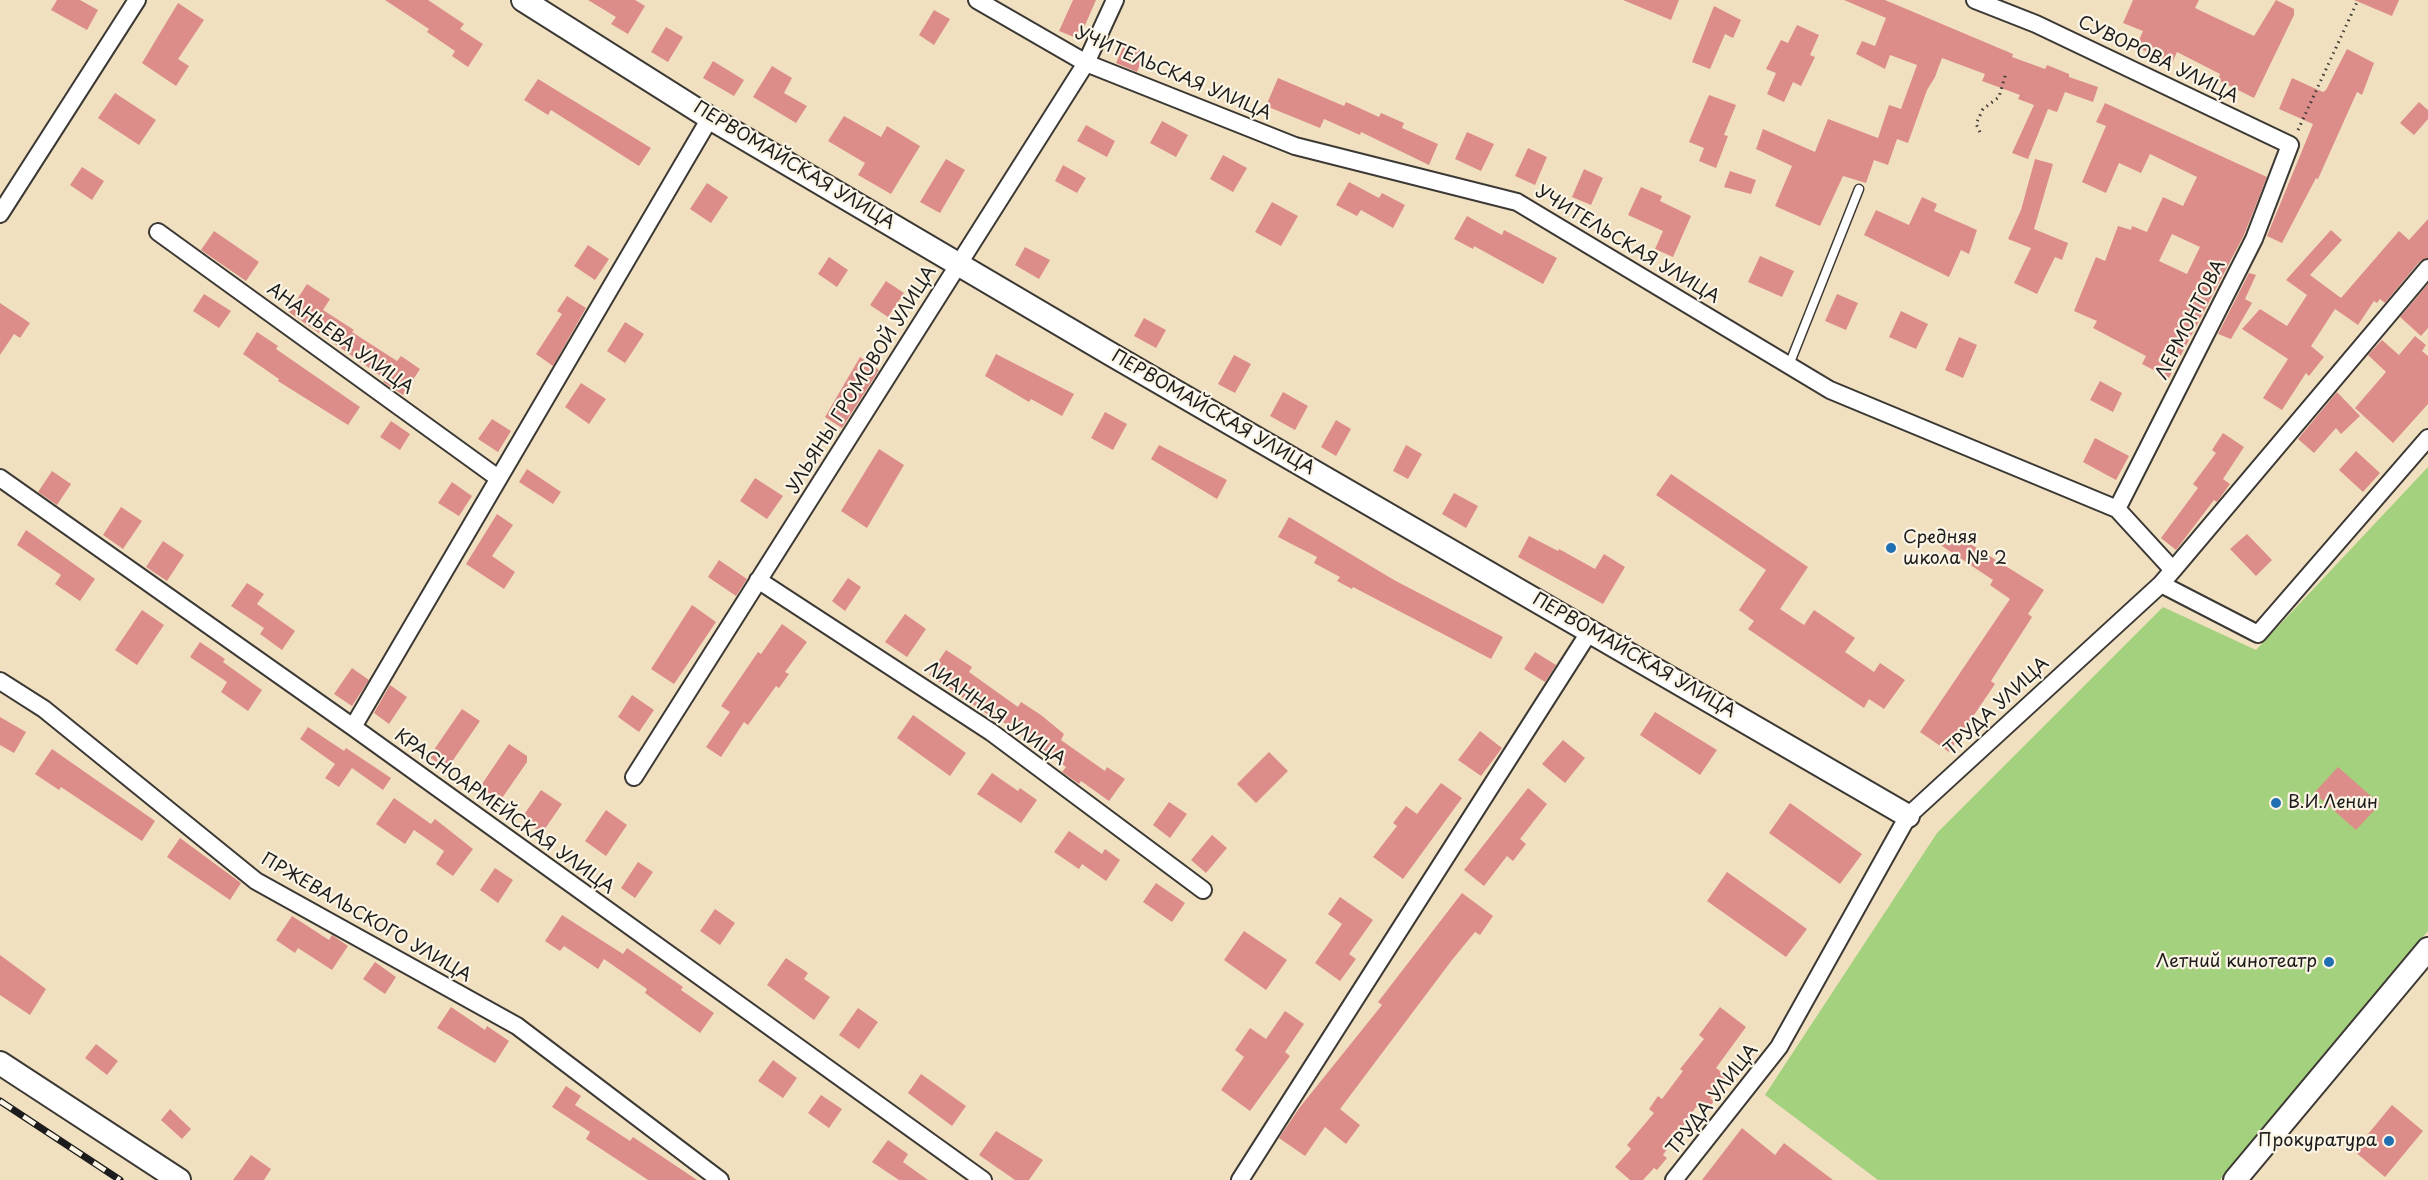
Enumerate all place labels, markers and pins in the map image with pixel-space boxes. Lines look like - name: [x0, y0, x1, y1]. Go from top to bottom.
- place label: Средняя школа № 2: [1903, 527, 2007, 570]
- marker: Средняя школа № 2: [1884, 541, 1898, 555]
- place label: В.И.Ленин: [2288, 792, 2378, 814]
- marker: В.И.Ленин: [2269, 796, 2283, 810]
- place label: Летний кинотеатр: [2156, 951, 2317, 973]
- marker: Летний кинотеатр: [2322, 955, 2336, 969]
- place label: Прокуратура: [2258, 1130, 2377, 1152]
- marker: Прокуратура: [2382, 1134, 2396, 1148]

